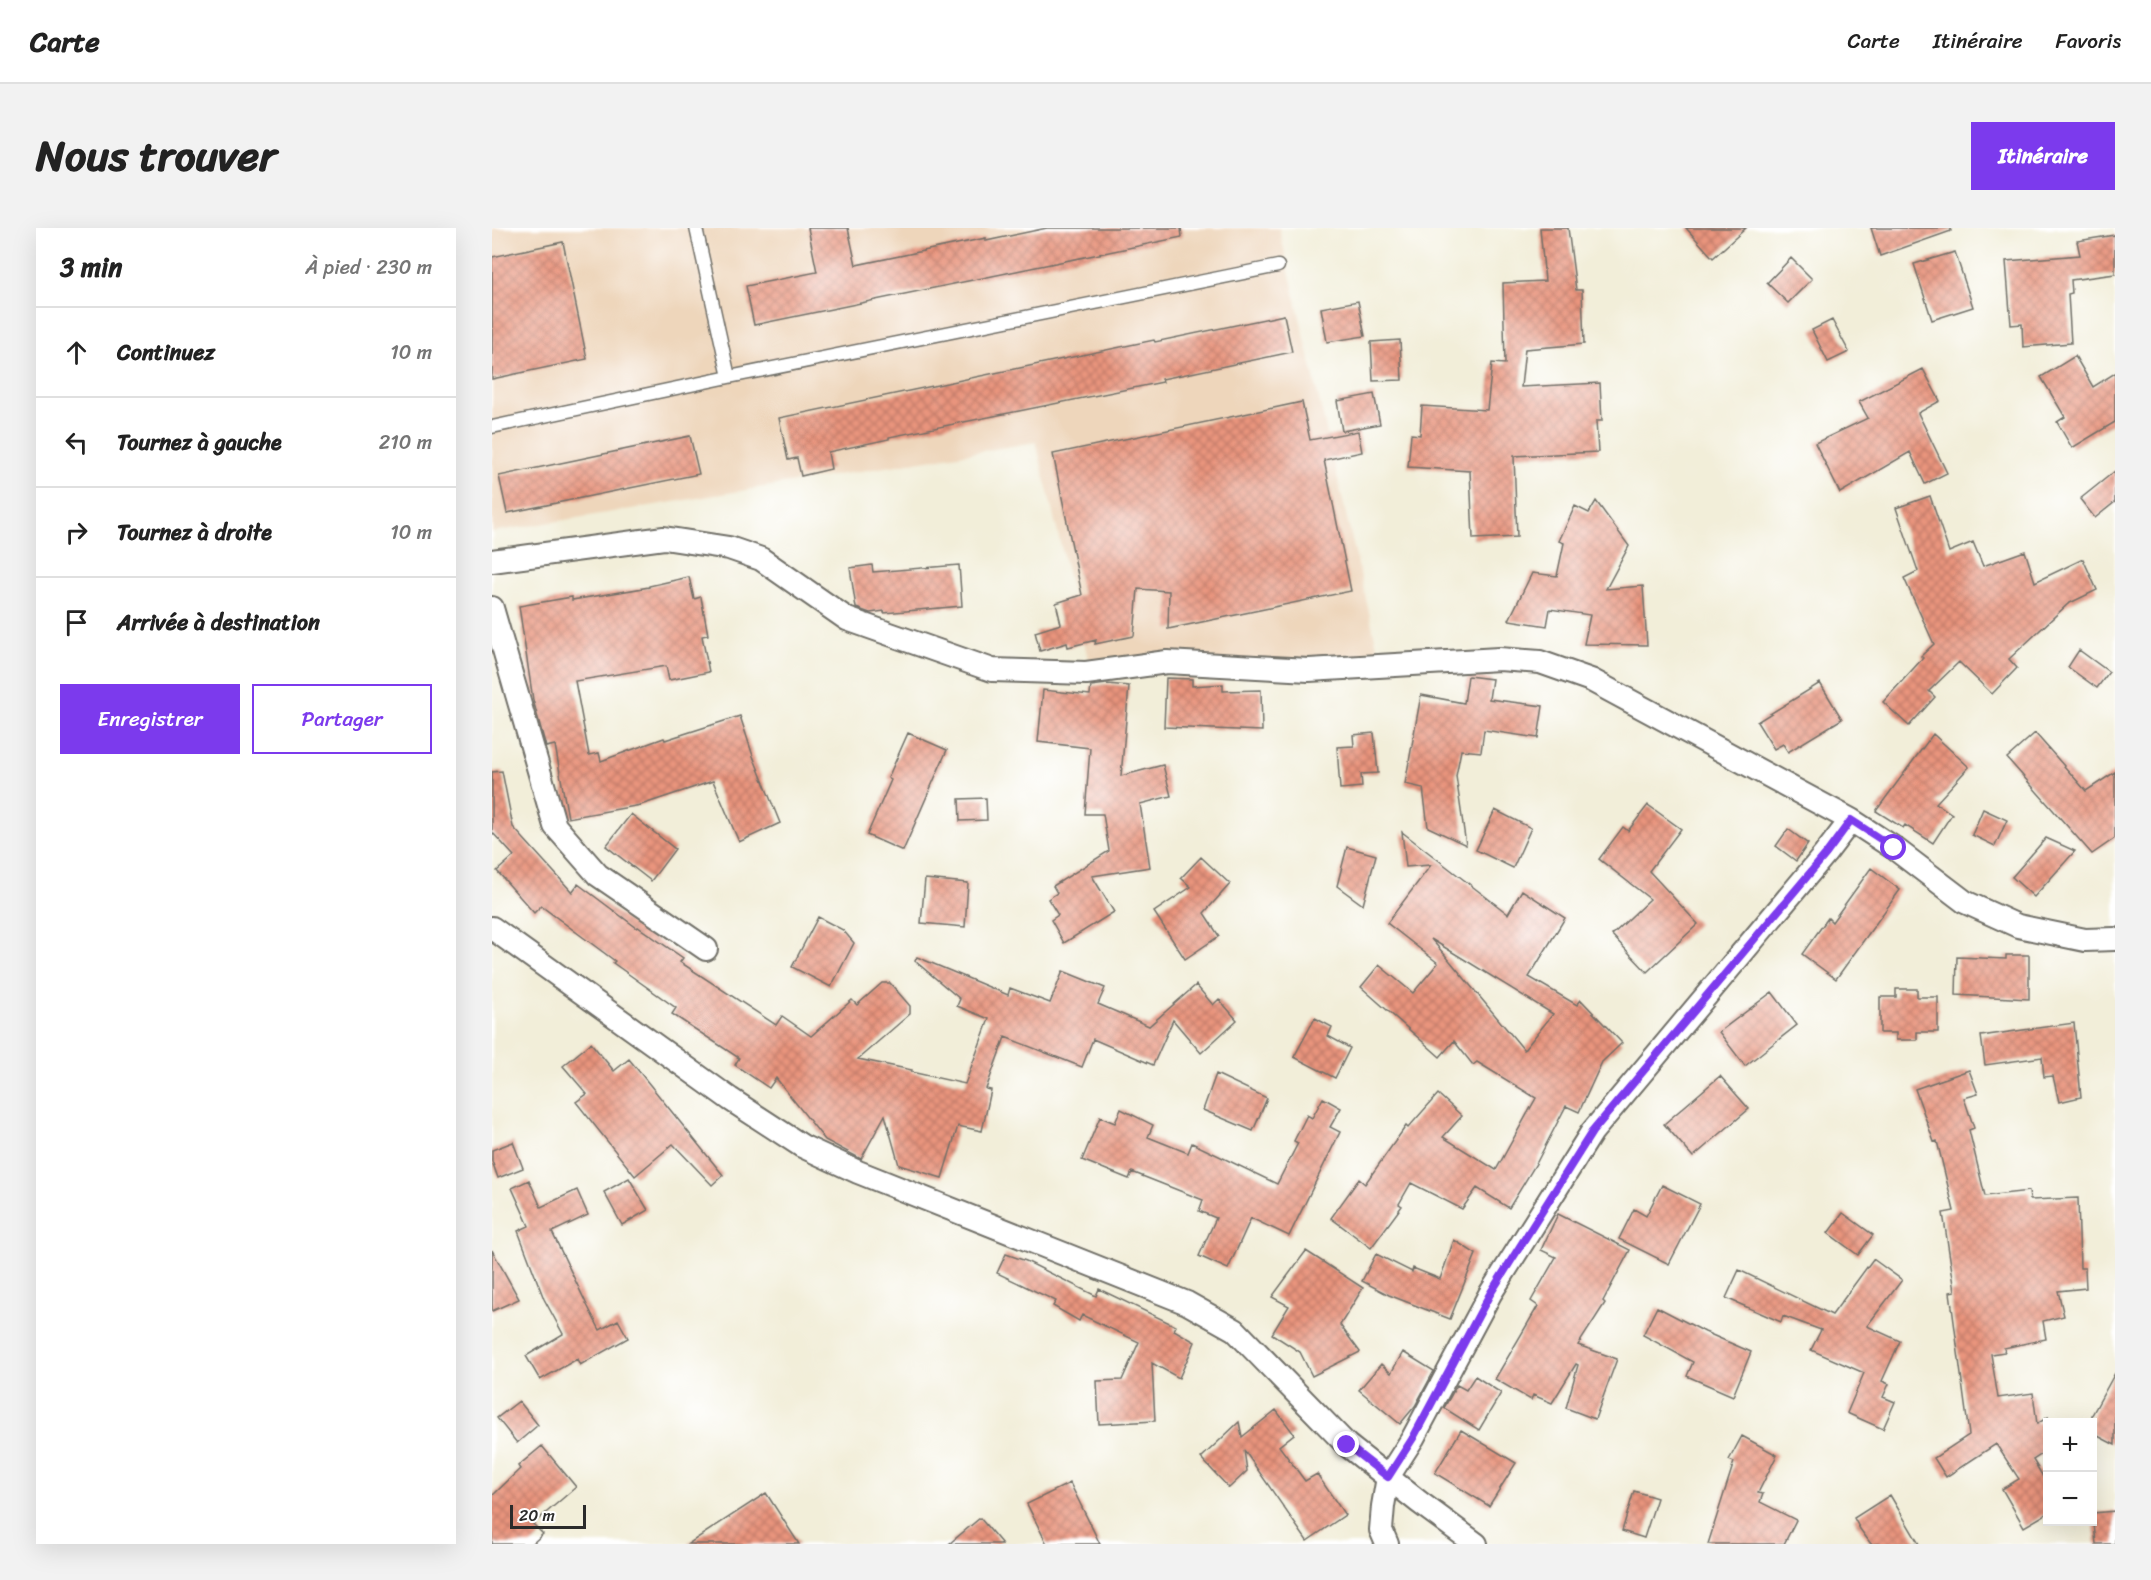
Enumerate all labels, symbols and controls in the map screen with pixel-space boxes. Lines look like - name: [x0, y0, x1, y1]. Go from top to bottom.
- text: Carte: [30, 17, 100, 66]
- text: Carte: [1848, 22, 1900, 60]
- text: Itinéraire: [1933, 22, 2023, 60]
- text: Favoris: [2056, 22, 2121, 60]
- text: Nous trouver: [36, 119, 276, 193]
- button: Itinéraire: [1971, 122, 2115, 190]
- text: 3 min: [60, 244, 122, 290]
- text: À pied · 230 m: [305, 250, 432, 285]
- text: Continuez: [117, 333, 215, 372]
- text: 10 m: [390, 335, 432, 370]
- icon: ahead: [60, 336, 93, 369]
- text: Tournez à gauche: [117, 423, 282, 462]
- text: 210 m: [379, 425, 432, 460]
- icon: left: [60, 426, 93, 459]
- text: Tournez à droite: [117, 513, 272, 552]
- text: 10 m: [390, 515, 432, 550]
- icon: right: [60, 516, 93, 549]
- text: Arrivée à destination: [117, 603, 320, 642]
- icon: arrive: [60, 606, 93, 639]
- button: Enregistrer: [60, 684, 240, 754]
- button: Partager: [252, 684, 432, 754]
- route start: [1880, 834, 1906, 860]
- map controls: [2043, 1418, 2097, 1526]
- button: +: [2043, 1418, 2097, 1472]
- route end: [1333, 1431, 1359, 1457]
- button: −: [2043, 1472, 2097, 1526]
- text: 20 m: [519, 1501, 555, 1530]
- scale bar: [510, 1502, 586, 1530]

